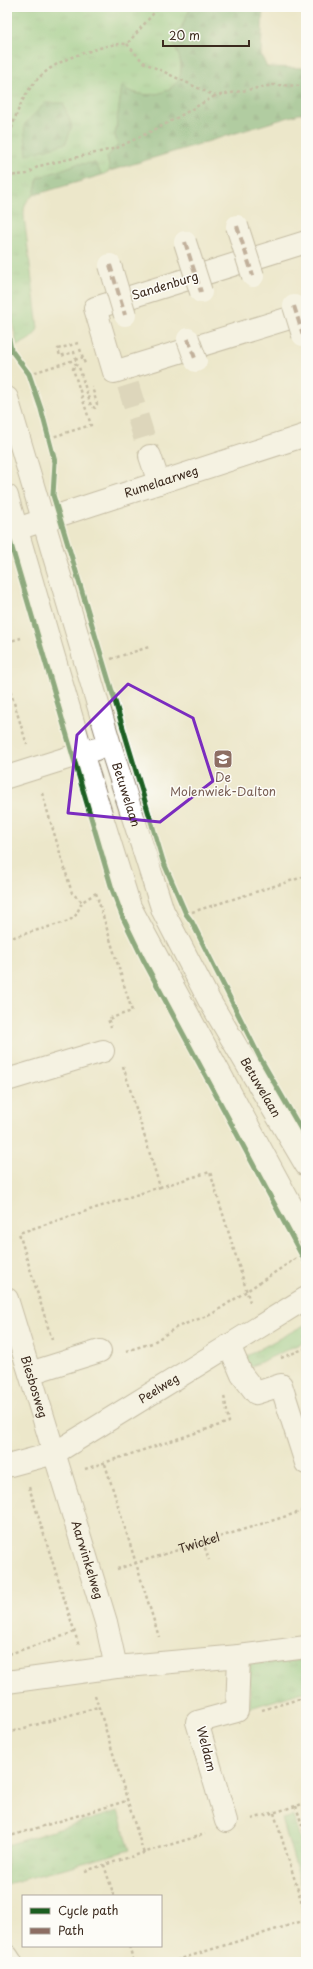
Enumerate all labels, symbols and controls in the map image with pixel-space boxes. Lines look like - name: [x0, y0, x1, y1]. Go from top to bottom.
- scale bar: [163, 22, 249, 48]
- text: 20 m: [169, 26, 200, 44]
- street label: Sandenburg: [129, 266, 200, 304]
- street label: Rumelaarweg: [121, 461, 200, 502]
- school or university icon: De Molenwiek-Dalton: [212, 748, 234, 770]
- street label: Betuwelaan: [108, 760, 146, 829]
- place label: De Molenwiek-Dalton: [170, 768, 276, 800]
- street label: Betuwelaan: [237, 1054, 286, 1120]
- street label: Biesbosweg: [17, 1353, 53, 1420]
- street label: Peelweg: [135, 1368, 182, 1407]
- street label: Aarwinkelweg: [67, 1518, 109, 1601]
- street label: Twickel: [176, 1528, 222, 1557]
- street label: Weldam: [193, 1724, 221, 1773]
- legend: [22, 1895, 162, 1947]
- text: Cycle path: [58, 1901, 119, 1919]
- text: Path: [58, 1921, 84, 1939]

